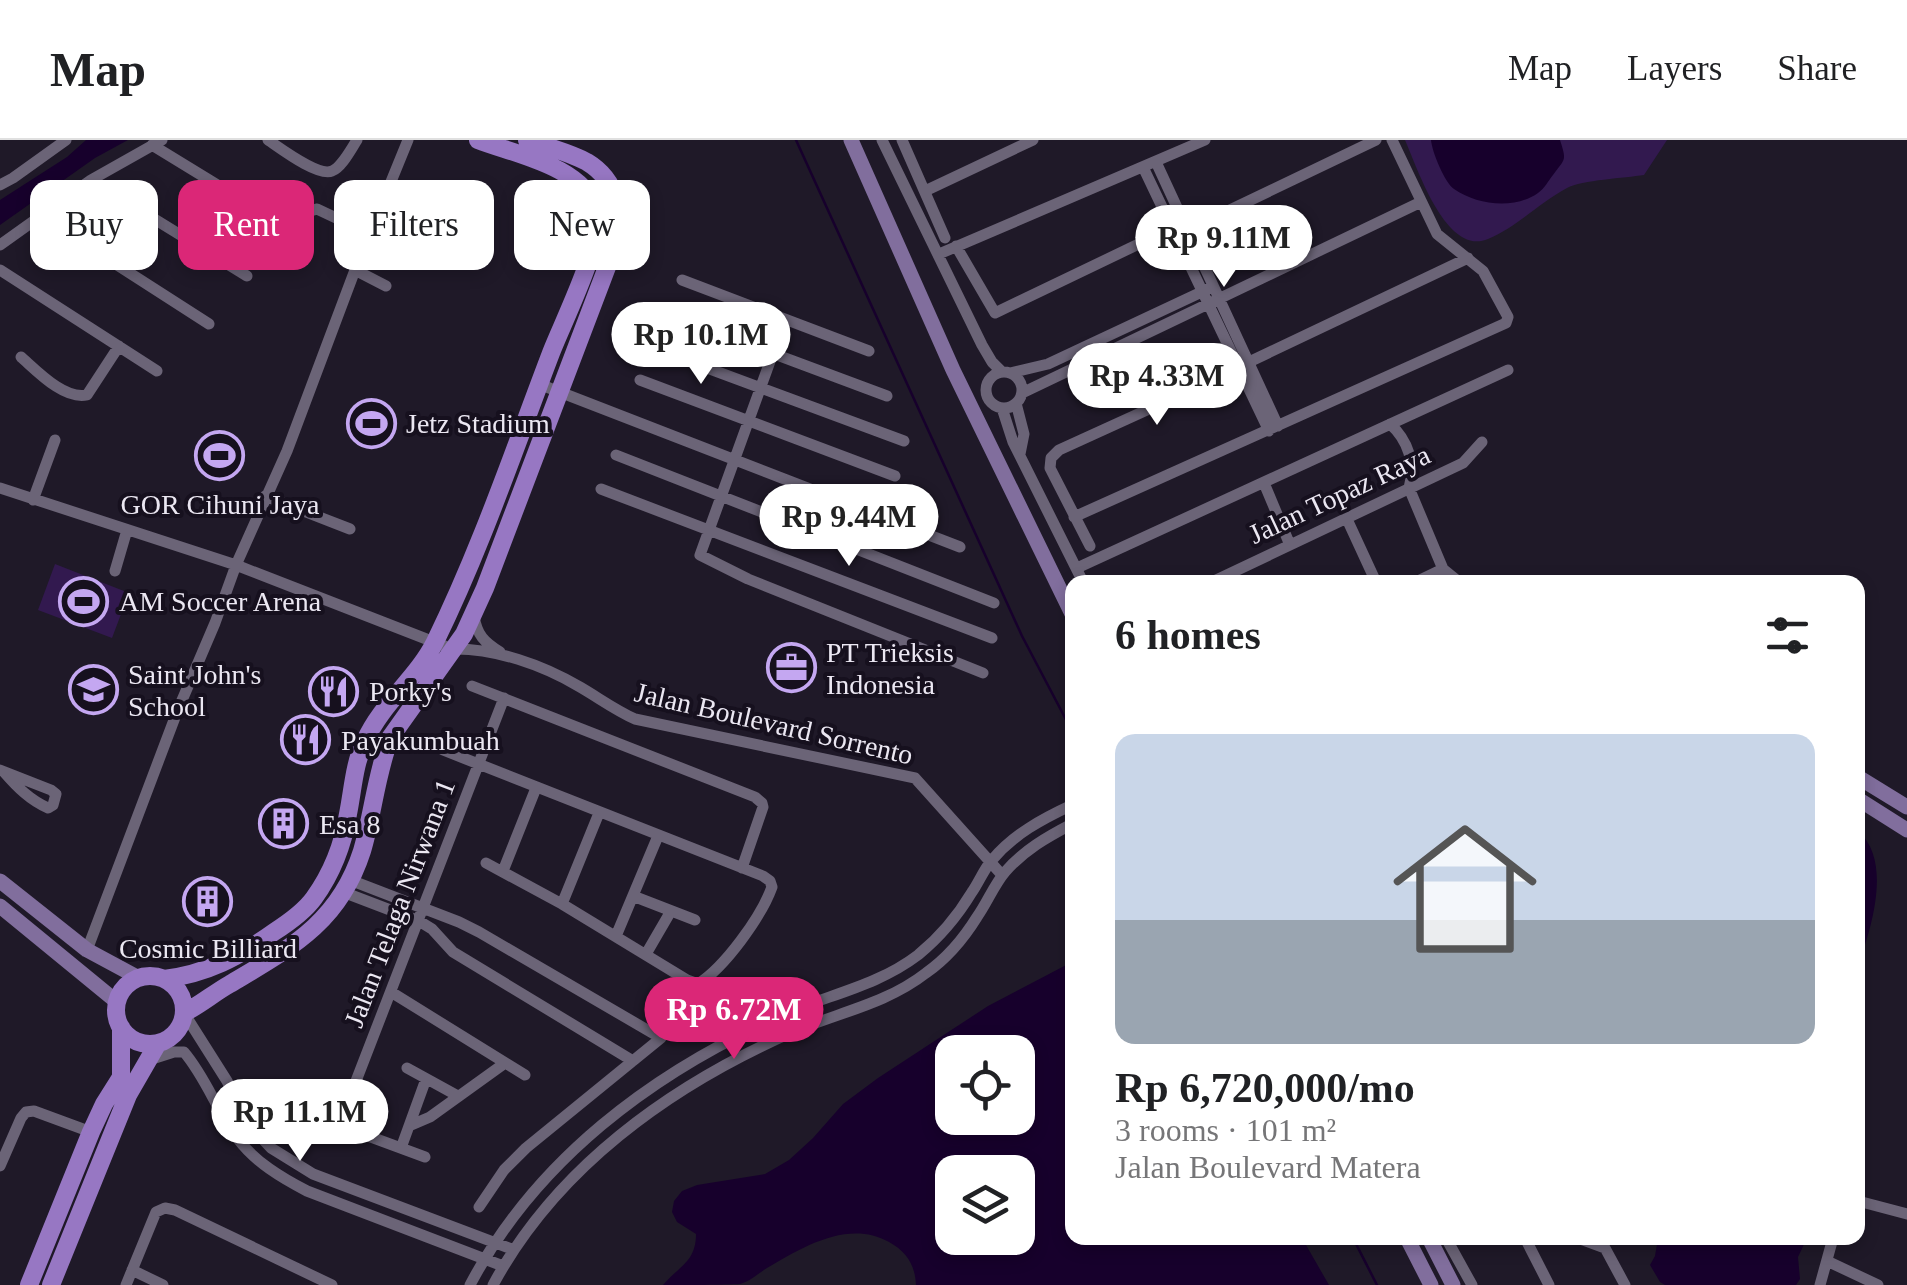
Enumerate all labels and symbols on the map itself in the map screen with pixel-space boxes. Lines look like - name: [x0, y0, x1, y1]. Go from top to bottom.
- pin: Rp 9.11M: [1121, 205, 1327, 290]
- pin: Rp 10.1M: [598, 302, 804, 387]
- pin: Rp 4.33M: [1054, 343, 1260, 428]
- sports icon: Jetz Stadium: [345, 397, 397, 449]
- place label: Jetz Stadium: [406, 408, 550, 439]
- sports icon: GOR Cihuni Jaya: [194, 430, 246, 482]
- street label: Jalan Topaz Raya: [1244, 439, 1435, 550]
- pin: Rp 9.44M: [746, 484, 952, 569]
- place label: GOR Cihuni Jaya: [120, 489, 320, 520]
- sports icon: AM Soccer Arena: [58, 575, 110, 627]
- place label: AM Soccer Arena: [119, 586, 322, 617]
- place label: PT Trieksis Indonesia: [826, 637, 954, 700]
- office icon: PT Trieksis Indonesia: [765, 642, 817, 694]
- place label: Saint John's School: [128, 659, 261, 722]
- school or university icon: Saint John's School: [67, 664, 119, 716]
- restaurant icon: Porky's: [308, 665, 360, 717]
- place label: Porky's: [369, 676, 452, 707]
- street label: Jalan Boulevard Sorrento: [632, 676, 916, 771]
- restaurant icon: Payakumbuah: [280, 714, 332, 766]
- place label: Payakumbuah: [341, 725, 500, 756]
- street label: Jalan Telaga Nirwana 1: [338, 775, 461, 1031]
- building icon: Esa 8: [258, 798, 310, 850]
- place label: Esa 8: [319, 809, 380, 840]
- building icon: Cosmic Billiard: [182, 875, 234, 927]
- place label: Cosmic Billiard: [119, 933, 297, 964]
- pin: Rp 6.72M: [631, 977, 837, 1062]
- pin: Rp 11.1M: [197, 1079, 403, 1164]

